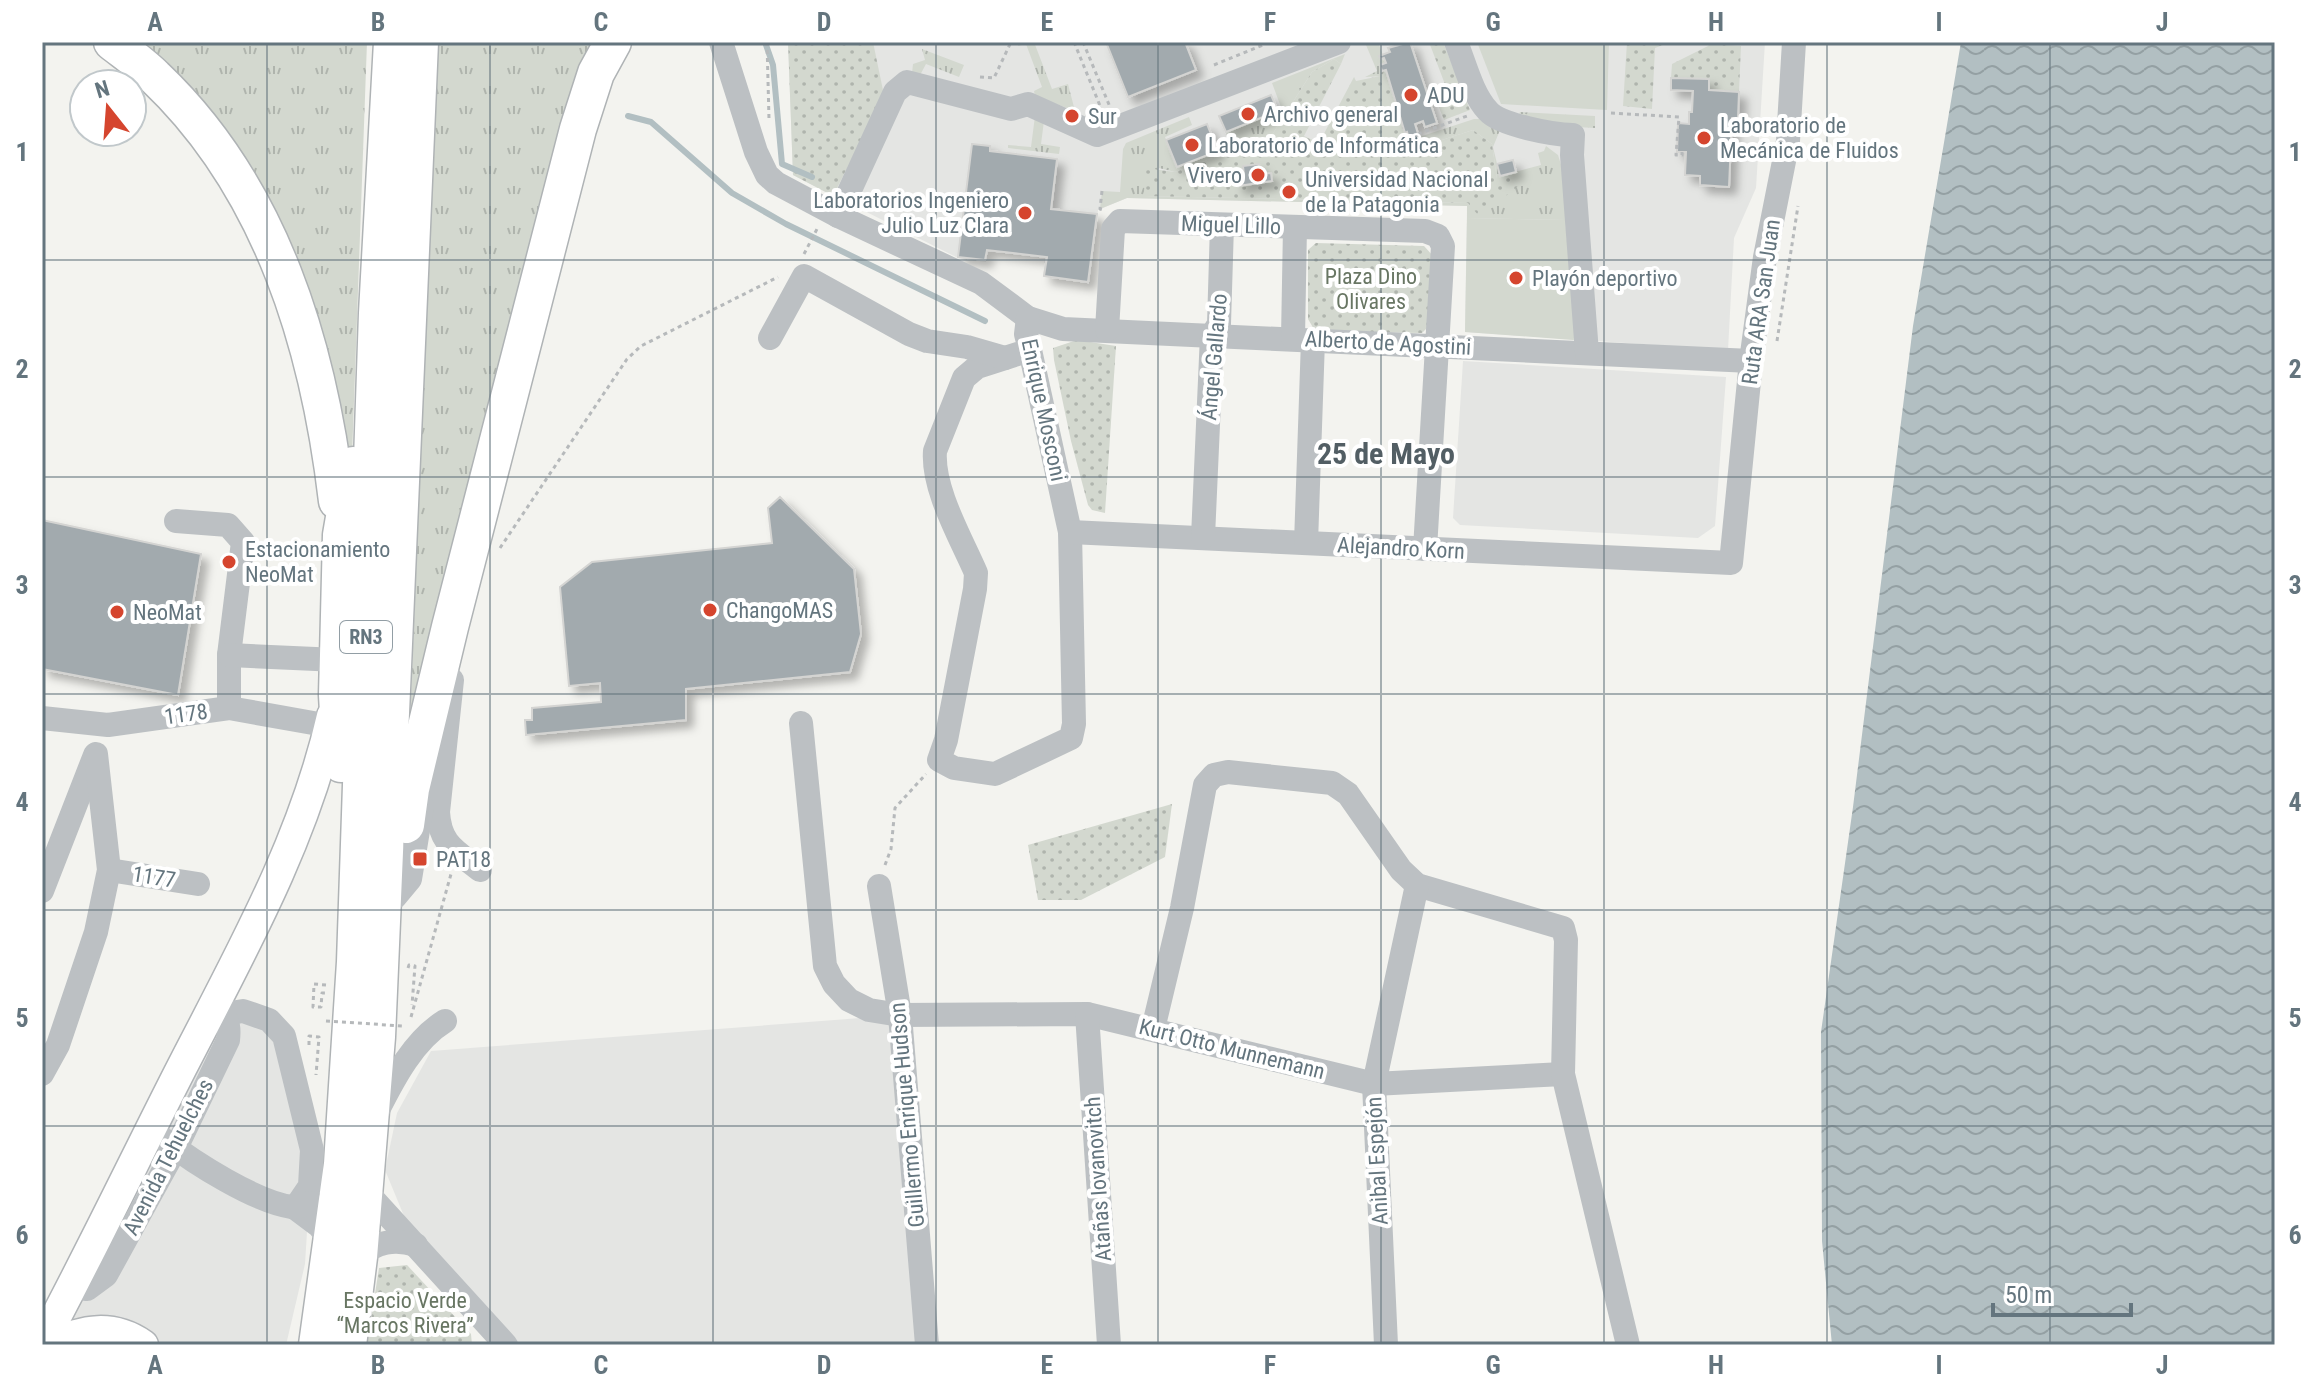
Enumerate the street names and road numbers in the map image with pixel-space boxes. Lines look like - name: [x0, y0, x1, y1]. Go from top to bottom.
- street label: Miguel Lillo: [1180, 211, 1282, 239]
- street label: Ruta ARA San Juan: [1737, 218, 1785, 386]
- street label: Ángel Gallardo: [1196, 293, 1232, 421]
- street label: Alberto de Agostini: [1304, 326, 1472, 360]
- street label: Enrique Mosconi: [1017, 337, 1071, 483]
- street label: Alejandro Korn: [1337, 532, 1465, 564]
- road number: RN3: [340, 621, 392, 653]
- street label: 1178: [163, 699, 209, 729]
- street label: 1177: [131, 861, 177, 893]
- street label: Guillermo Enrique Hudson: [885, 1001, 929, 1229]
- street label: Kurt Otto Munnemann: [1137, 1014, 1327, 1084]
- street label: Avenida Tehuelches: [118, 1075, 218, 1239]
- street label: Atañas Iovanovitch: [1080, 1096, 1116, 1262]
- street label: Anibal Espejón: [1361, 1096, 1393, 1226]

